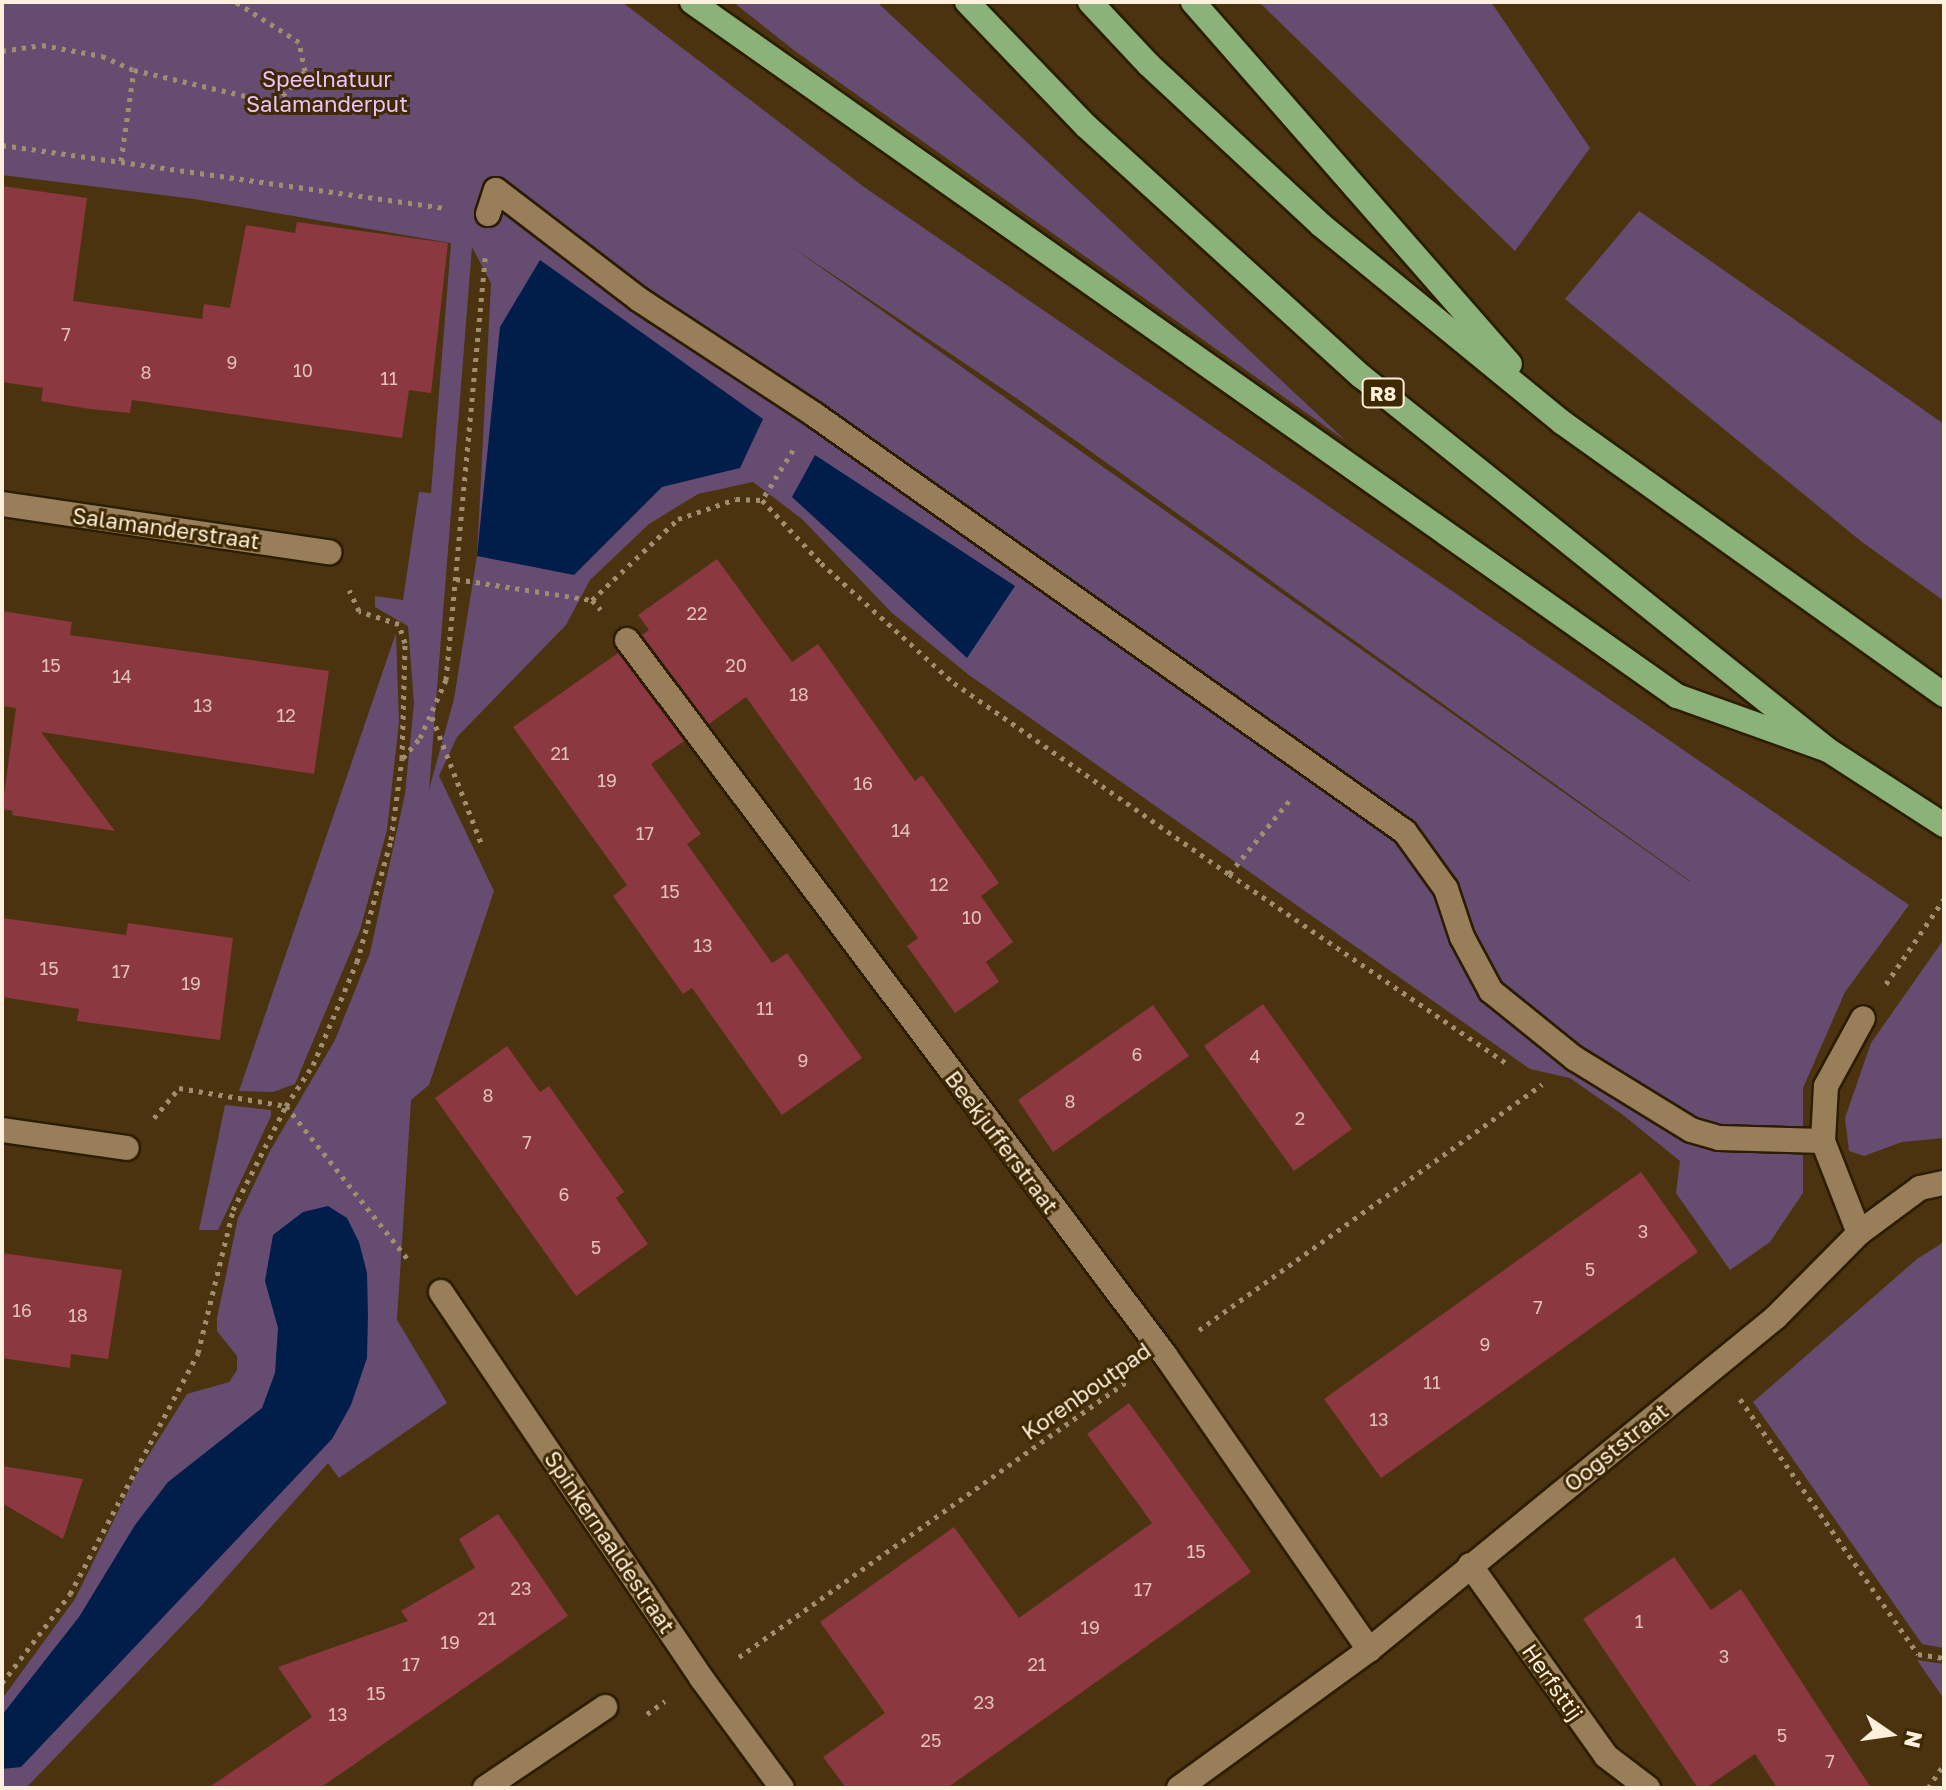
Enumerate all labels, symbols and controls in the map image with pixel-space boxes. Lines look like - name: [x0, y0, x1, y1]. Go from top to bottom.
- park label: Speelnatuur Salamanderput: [246, 65, 408, 116]
- house number: 7: [61, 323, 71, 345]
- house number: 9: [227, 351, 237, 373]
- house number: 10: [293, 359, 313, 381]
- house number: 8: [141, 361, 151, 383]
- house number: 11: [380, 367, 398, 389]
- road number: R8: [1361, 377, 1405, 409]
- street label: Salamanderstraat: [71, 502, 261, 554]
- house number: 22: [687, 602, 707, 624]
- house number: 15: [41, 654, 61, 676]
- house number: 20: [725, 654, 747, 676]
- house number: 14: [112, 665, 132, 687]
- house number: 18: [789, 683, 809, 705]
- house number: 13: [193, 694, 213, 716]
- house number: 12: [276, 704, 296, 726]
- house number: 21: [550, 742, 570, 764]
- house number: 19: [597, 769, 617, 791]
- house number: 16: [853, 772, 873, 794]
- house number: 14: [891, 819, 911, 841]
- house number: 17: [636, 822, 654, 844]
- house number: 12: [929, 873, 949, 895]
- house number: 15: [660, 880, 680, 902]
- house number: 10: [962, 906, 982, 928]
- house number: 13: [693, 934, 713, 956]
- house number: 15: [39, 957, 59, 979]
- house number: 17: [112, 960, 130, 982]
- house number: 19: [181, 972, 201, 994]
- house number: 11: [756, 997, 774, 1019]
- house number: 6: [1132, 1043, 1142, 1065]
- house number: 4: [1250, 1045, 1260, 1067]
- house number: 9: [798, 1049, 808, 1071]
- street label: Beekjufferstraat: [940, 1066, 1064, 1218]
- house number: 8: [483, 1084, 493, 1106]
- house number: 8: [1065, 1090, 1075, 1112]
- house number: 2: [1295, 1107, 1305, 1129]
- house number: 7: [522, 1131, 532, 1153]
- house number: 6: [559, 1183, 569, 1205]
- house number: 3: [1638, 1220, 1648, 1242]
- house number: 5: [591, 1236, 601, 1258]
- house number: 5: [1585, 1258, 1595, 1280]
- house number: 7: [1533, 1296, 1543, 1318]
- house number: 16: [12, 1299, 32, 1321]
- house number: 18: [68, 1304, 88, 1326]
- house number: 9: [1480, 1333, 1490, 1355]
- street label: Korenboutpad: [1017, 1337, 1155, 1445]
- house number: 11: [1423, 1371, 1441, 1393]
- street label: Oogststraat: [1559, 1397, 1673, 1497]
- house number: 13: [1369, 1408, 1389, 1430]
- street label: Spinkernaaldestraat: [539, 1446, 681, 1638]
- house number: 15: [1186, 1540, 1206, 1562]
- house number: 23: [511, 1577, 531, 1599]
- house number: 17: [1134, 1578, 1152, 1600]
- house number: 21: [477, 1607, 497, 1629]
- house number: 1: [1635, 1610, 1643, 1632]
- house number: 19: [1080, 1616, 1100, 1638]
- house number: 19: [440, 1631, 460, 1653]
- street label: Herfsttij: [1517, 1639, 1589, 1725]
- house number: 3: [1719, 1645, 1729, 1667]
- house number: 17: [402, 1653, 420, 1675]
- house number: 21: [1027, 1653, 1047, 1675]
- house number: 15: [366, 1682, 386, 1704]
- house number: 23: [974, 1691, 994, 1713]
- north arrow: [1850, 1694, 1930, 1774]
- house number: 13: [328, 1703, 348, 1725]
- house number: 5: [1777, 1724, 1787, 1746]
- text: N: [1899, 1728, 1929, 1751]
- house number: 25: [921, 1729, 941, 1751]
- house number: 7: [1825, 1750, 1835, 1772]

